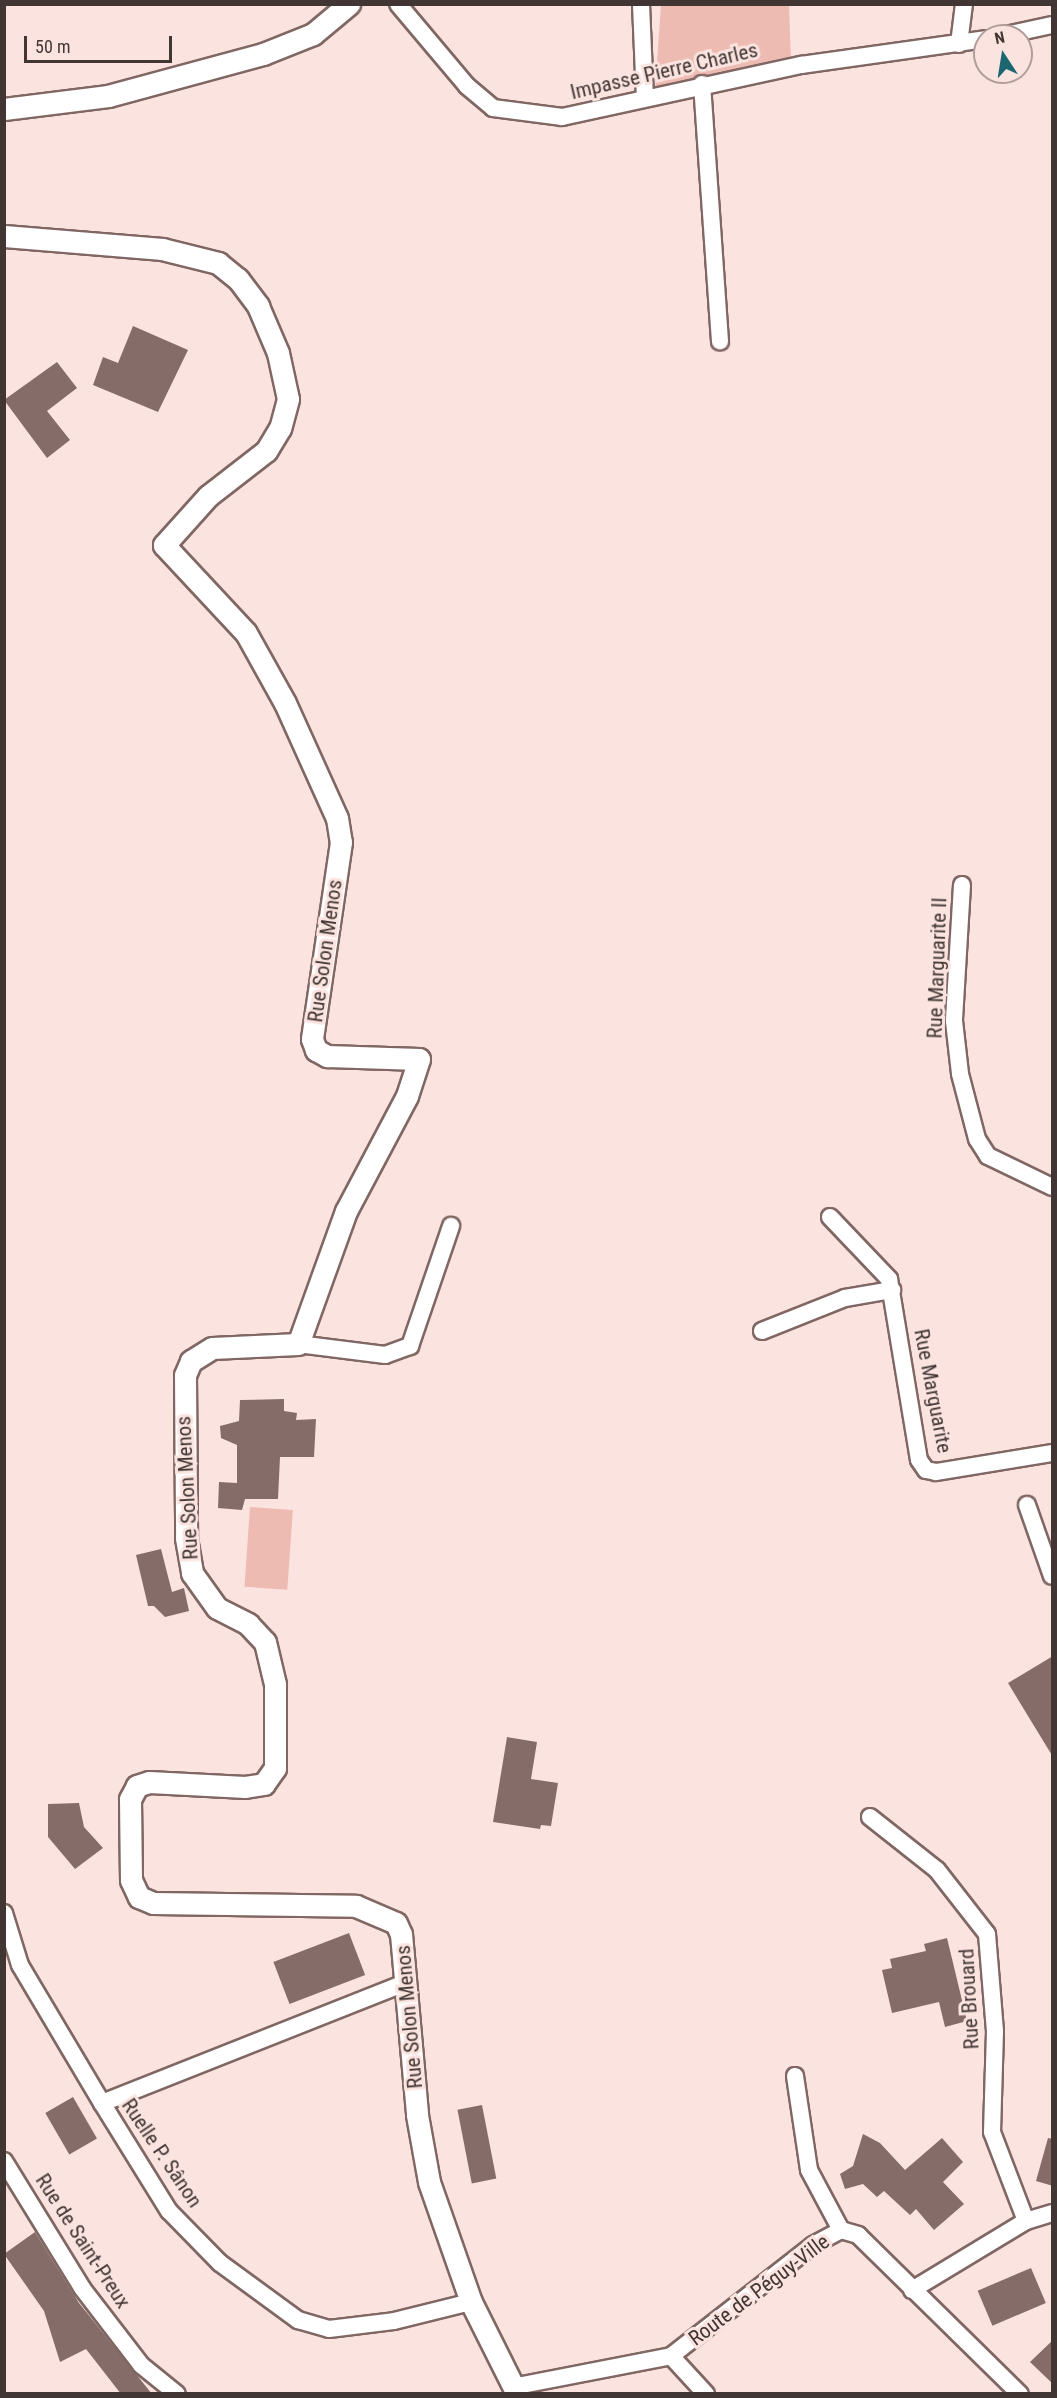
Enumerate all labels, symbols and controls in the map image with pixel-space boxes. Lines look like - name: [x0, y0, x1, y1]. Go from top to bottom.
- scale bar: [27, 24, 176, 62]
- north arrow: [973, 24, 1033, 84]
- text: N: [993, 28, 1006, 48]
- text: 50 m: [35, 36, 70, 57]
- street label: Impasse Pierre Charles: [568, 37, 760, 105]
- street label: Rue Solon Menos: [303, 878, 347, 1024]
- street label: Rue Marguarite II: [922, 897, 952, 1039]
- street label: Rue Marguarite: [909, 1327, 957, 1455]
- street label: Rue Solon Menos: [171, 1416, 203, 1560]
- street label: Rue Solon Menos: [390, 1944, 428, 2090]
- street label: Rue Brouard: [954, 1948, 984, 2050]
- street label: Ruelle P. Sânon: [116, 2094, 208, 2212]
- street label: Rue de Saint-Preux: [30, 2169, 136, 2313]
- street label: Route de Péguy-Ville: [684, 2229, 834, 2351]

